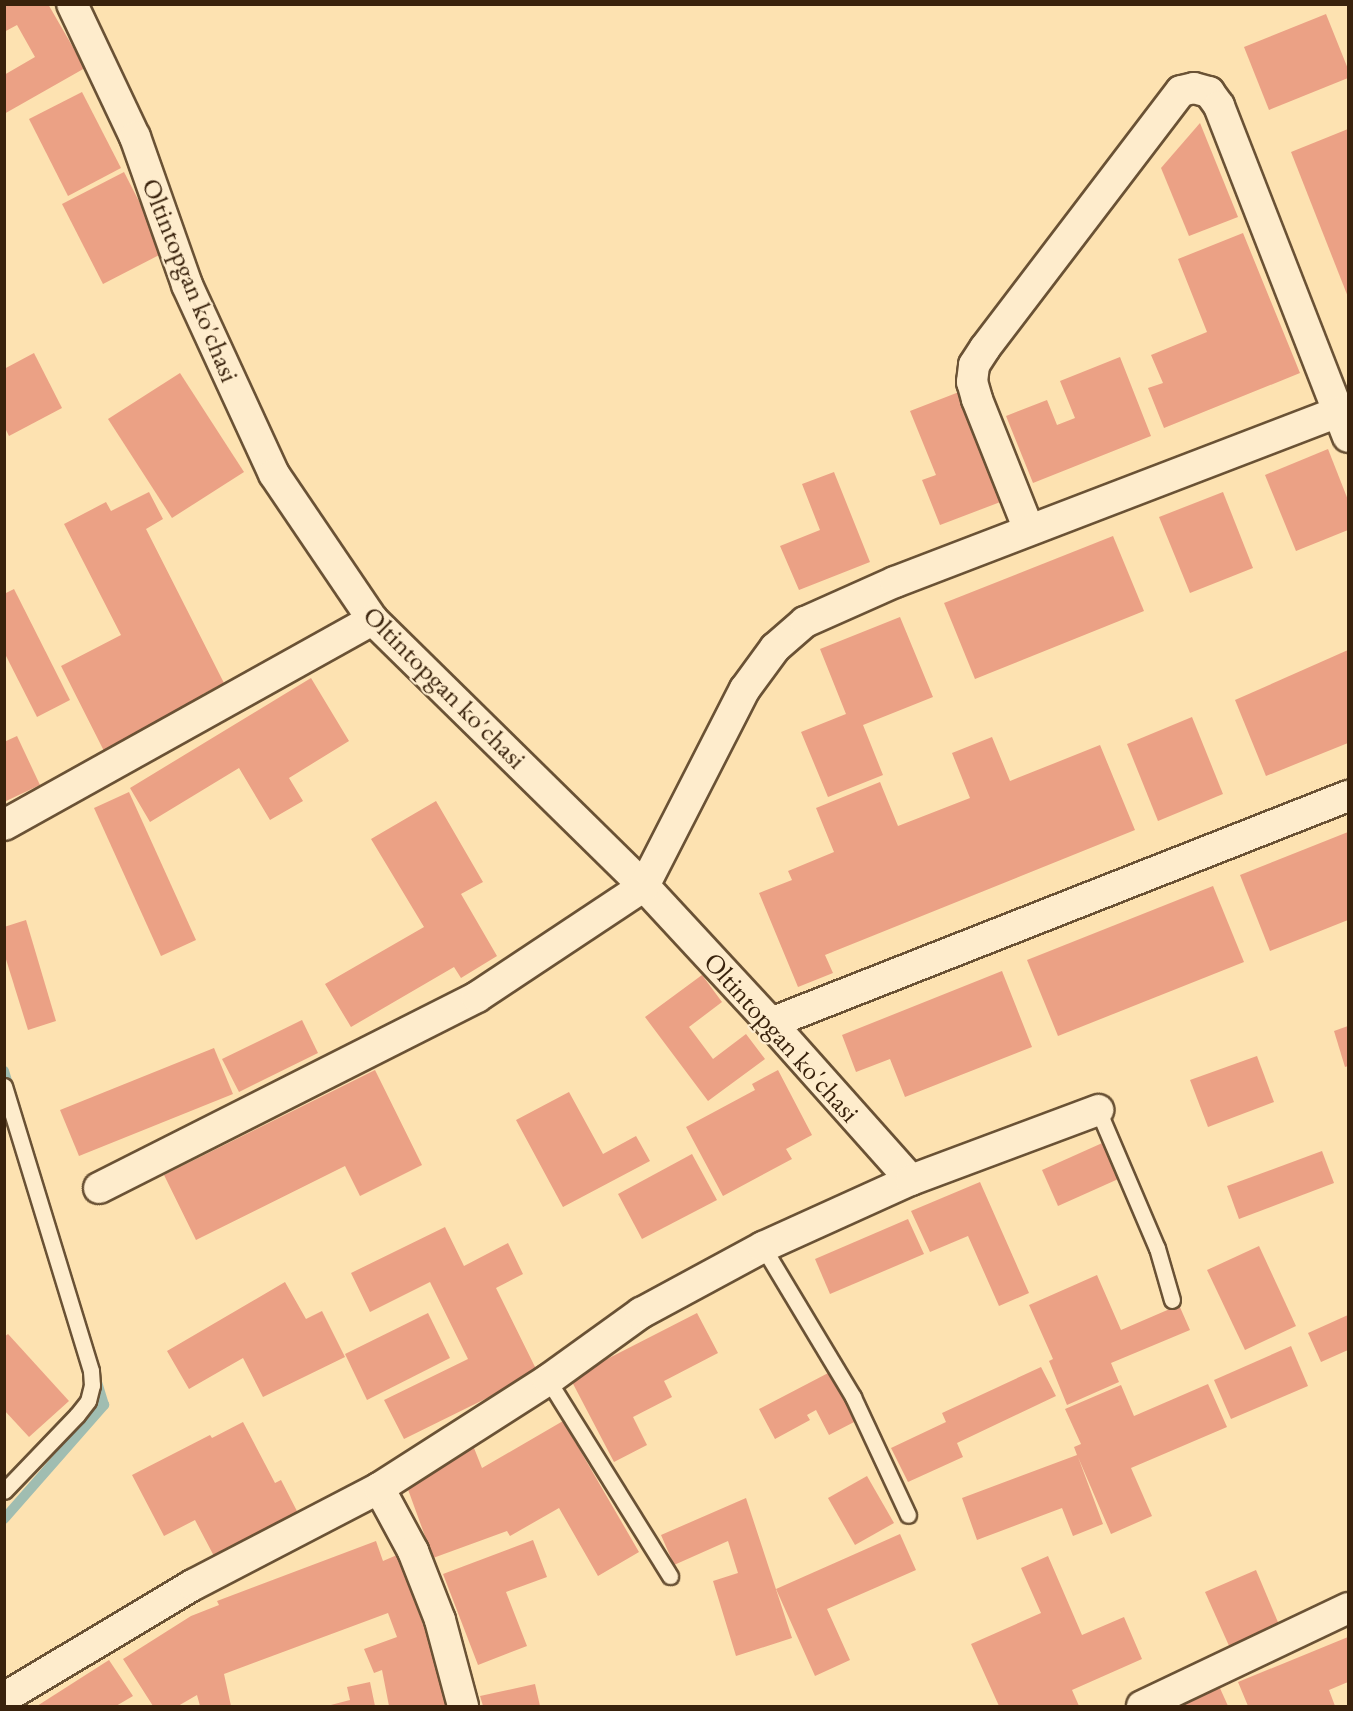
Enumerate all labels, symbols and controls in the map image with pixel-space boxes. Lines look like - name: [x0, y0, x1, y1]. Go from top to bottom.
- street label: Oltintopgan ko'chasi: [135, 173, 247, 387]
- street label: Oltintopgan ko'chasi: [357, 599, 533, 775]
- street label: Oltintopgan ko'chasi: [697, 946, 867, 1128]

